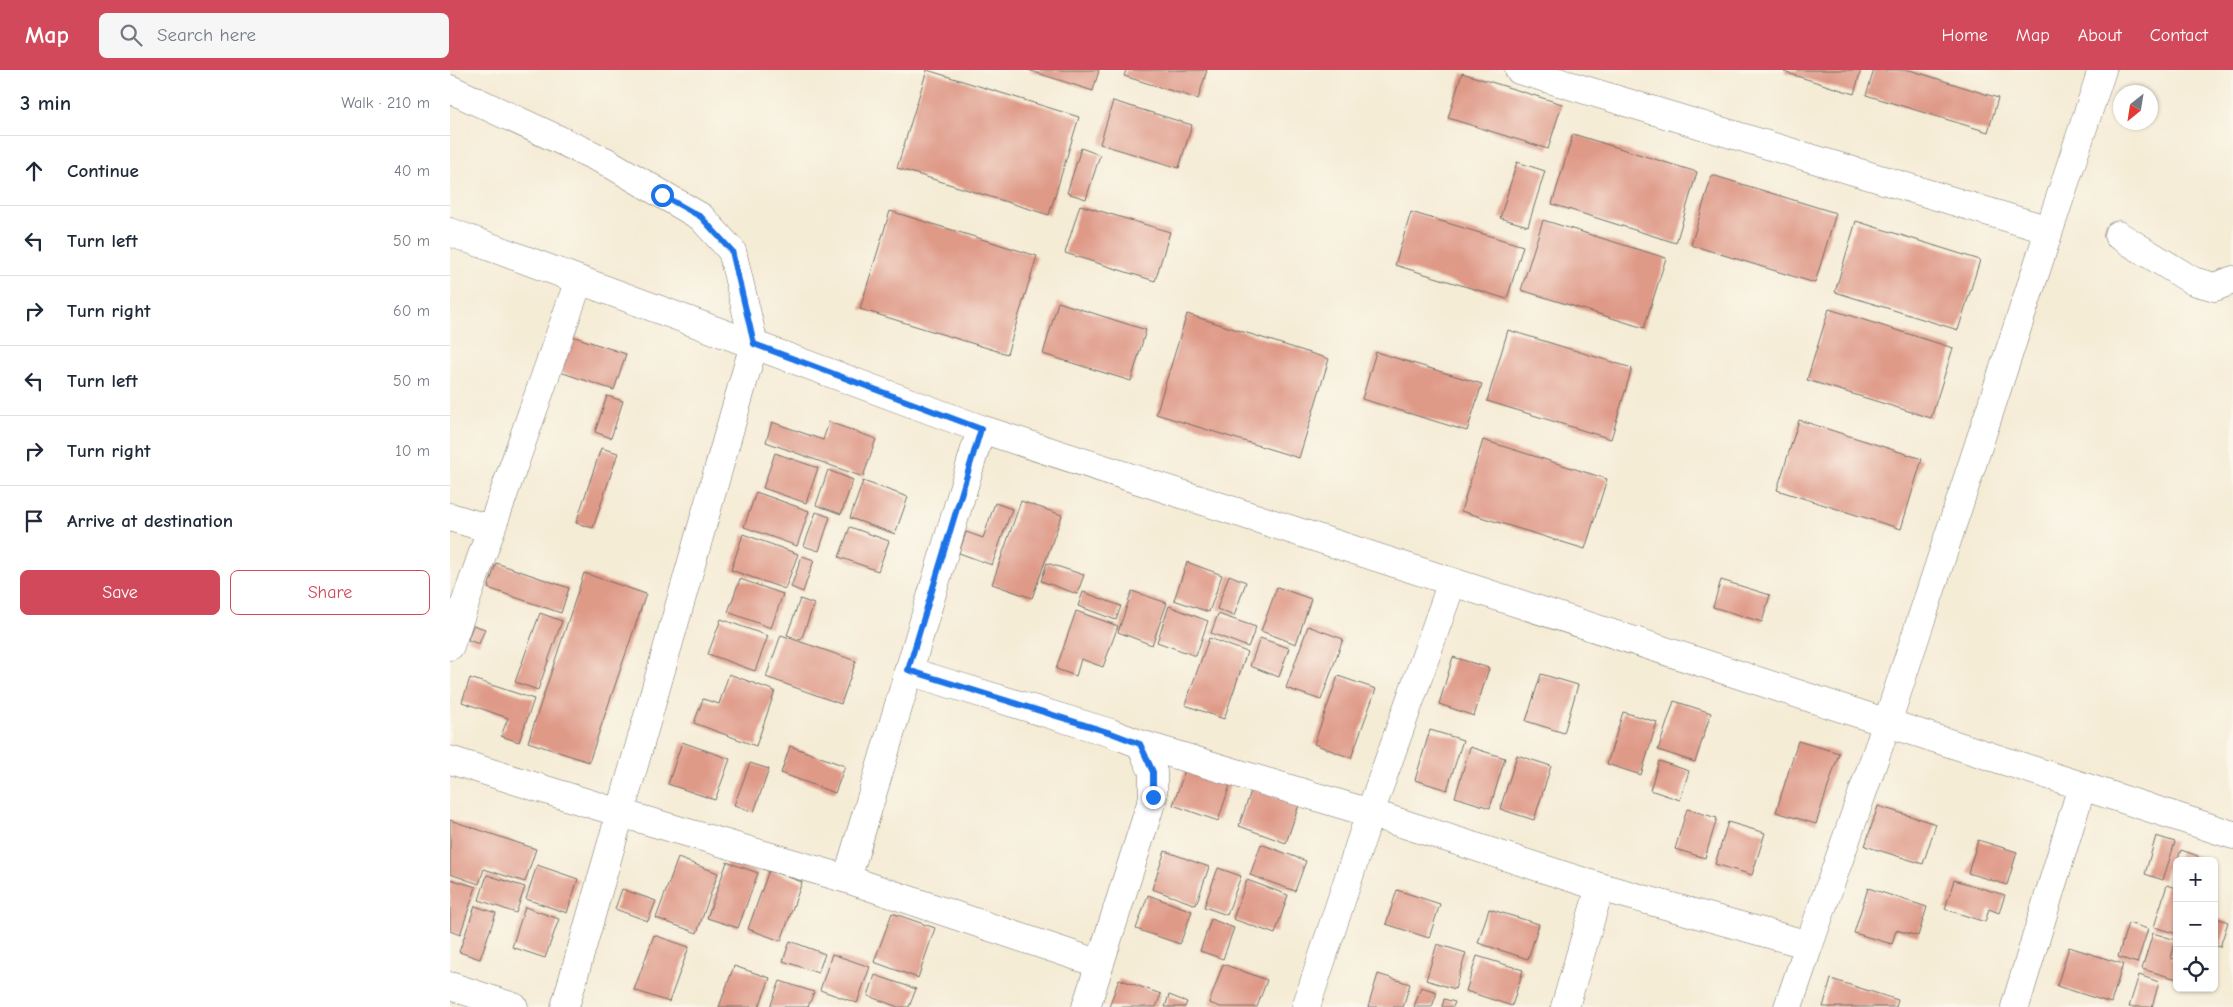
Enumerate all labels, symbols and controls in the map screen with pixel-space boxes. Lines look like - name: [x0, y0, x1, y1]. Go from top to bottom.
- search box: [99, 13, 449, 58]
- text: Map: [25, 21, 69, 49]
- icon: search: [117, 21, 145, 49]
- text: Search here: [157, 24, 256, 46]
- text: Home: [1941, 25, 1988, 46]
- text: Map: [2016, 25, 2050, 46]
- text: About: [2078, 25, 2122, 46]
- text: Contact: [2150, 25, 2208, 46]
- north arrow: [2113, 85, 2158, 130]
- text: 3 min: [20, 91, 71, 115]
- text: Walk · 210 m: [341, 94, 430, 112]
- icon: ahead: [20, 157, 48, 185]
- text: Continue: [67, 160, 139, 182]
- text: 40 m: [394, 162, 430, 180]
- route start: [651, 184, 674, 207]
- icon: left: [20, 227, 48, 255]
- text: Turn left: [67, 230, 138, 252]
- text: 50 m: [393, 232, 430, 250]
- icon: right: [20, 297, 48, 325]
- text: Turn right: [67, 300, 151, 322]
- text: 60 m: [393, 302, 430, 320]
- icon: left: [20, 367, 48, 395]
- text: Turn left: [67, 370, 138, 392]
- text: 50 m: [393, 372, 430, 390]
- icon: right: [20, 437, 48, 465]
- text: Turn right: [67, 440, 151, 462]
- text: 10 m: [395, 442, 430, 460]
- icon: arrive: [20, 507, 48, 535]
- text: Arrive at destination: [67, 510, 233, 532]
- button: Save: [20, 570, 220, 615]
- button: Share: [230, 570, 430, 615]
- route end: [1142, 786, 1165, 809]
- map controls: [2173, 857, 2218, 992]
- button: +: [2173, 857, 2218, 902]
- button: −: [2173, 902, 2218, 947]
- button: locate: [2173, 947, 2218, 992]

